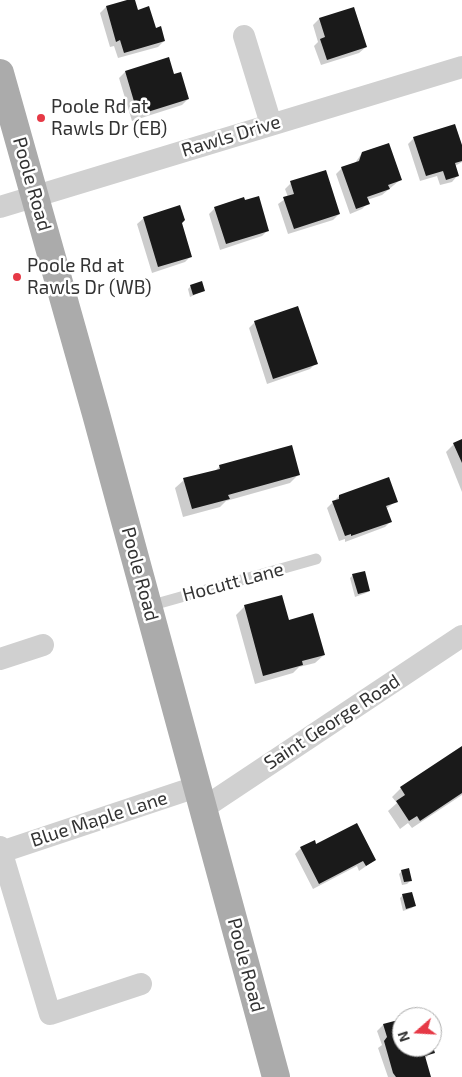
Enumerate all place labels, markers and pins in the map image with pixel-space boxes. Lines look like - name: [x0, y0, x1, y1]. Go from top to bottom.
- place label: Poole Rd at Rawls Dr (EB): [51, 96, 167, 140]
- marker: Poole Rd at Rawls Dr (EB): [35, 112, 47, 124]
- place label: Poole Rd at Rawls Dr (WB): [27, 255, 151, 299]
- marker: Poole Rd at Rawls Dr (WB): [11, 271, 23, 283]

